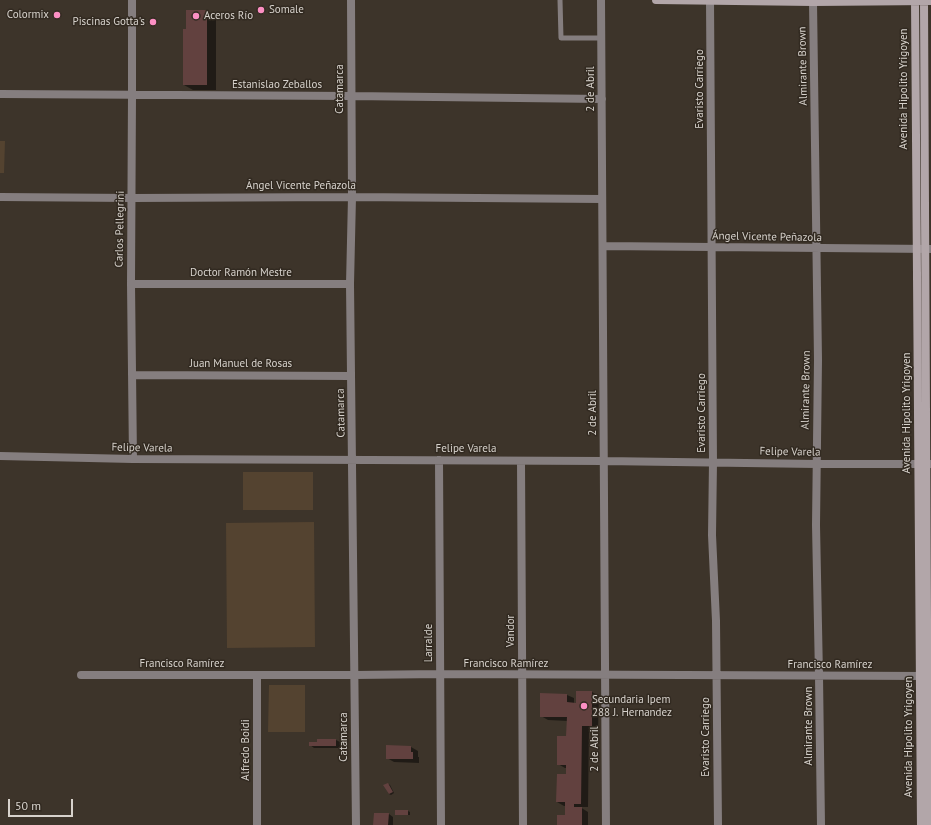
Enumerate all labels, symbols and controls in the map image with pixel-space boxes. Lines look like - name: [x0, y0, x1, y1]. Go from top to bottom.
- place label: Somale: [269, 3, 304, 17]
- marker: Somale: [256, 5, 266, 15]
- place label: Colormix: [7, 8, 49, 22]
- place label: Aceros Río: [204, 9, 253, 23]
- marker: Colormix: [52, 10, 62, 20]
- marker: Aceros Río: [191, 11, 201, 21]
- place label: Piscinas Gotta's: [73, 15, 145, 29]
- marker: Piscinas Gotta's: [148, 17, 158, 27]
- street label: Almirante Brown: [796, 26, 810, 106]
- street label: Avenida Hipolito Yrigoyen: [897, 28, 911, 150]
- street label: Evaristo Carriego: [693, 49, 707, 129]
- street label: Catamarca: [333, 64, 347, 114]
- street label: 2 de Abril: [584, 66, 598, 112]
- street label: Estanislao Zeballos: [232, 78, 322, 92]
- street label: Ángel Vicente Peñazola: [246, 179, 356, 193]
- street label: Carlos Pellegrini: [113, 191, 127, 267]
- street label: Ángel Vicente Peñazola: [712, 229, 822, 245]
- street label: Doctor Ramón Mestre: [190, 266, 292, 280]
- street label: Almirante Brown: [799, 350, 813, 430]
- street label: Avenida Hipolito Yrigoyen: [900, 352, 914, 474]
- street label: Juan Manuel de Rosas: [190, 357, 292, 371]
- street label: Evaristo Carriego: [695, 373, 709, 453]
- street label: Catamarca: [334, 388, 348, 438]
- street label: 2 de Abril: [586, 390, 600, 436]
- street label: Felipe Varela: [111, 441, 173, 455]
- street label: Felipe Varela: [435, 442, 497, 456]
- street label: Felipe Varela: [759, 445, 821, 459]
- street label: Vandor: [504, 615, 518, 647]
- street label: Larralde: [422, 624, 436, 662]
- street label: Francisco Ramírez: [140, 657, 224, 671]
- street label: Francisco Ramírez: [464, 657, 548, 671]
- street label: Francisco Ramírez: [788, 658, 872, 672]
- street label: Avenida Hipolito Yrigoyen: [902, 676, 916, 798]
- street label: Almirante Brown: [802, 687, 816, 765]
- place label: Secundaria Ipem 288 J. Hernandez: [592, 693, 672, 719]
- street label: Evaristo Carriego: [699, 697, 713, 777]
- marker: Secundaria Ipem 288 J. Hernandez: [579, 701, 589, 711]
- street label: Catamarca: [337, 712, 351, 762]
- street label: Alfredo Boidi: [239, 719, 253, 781]
- street label: 2 de Abril: [588, 726, 602, 772]
- scale bar: [10, 791, 75, 817]
- text: 50 m: [15, 798, 41, 813]

